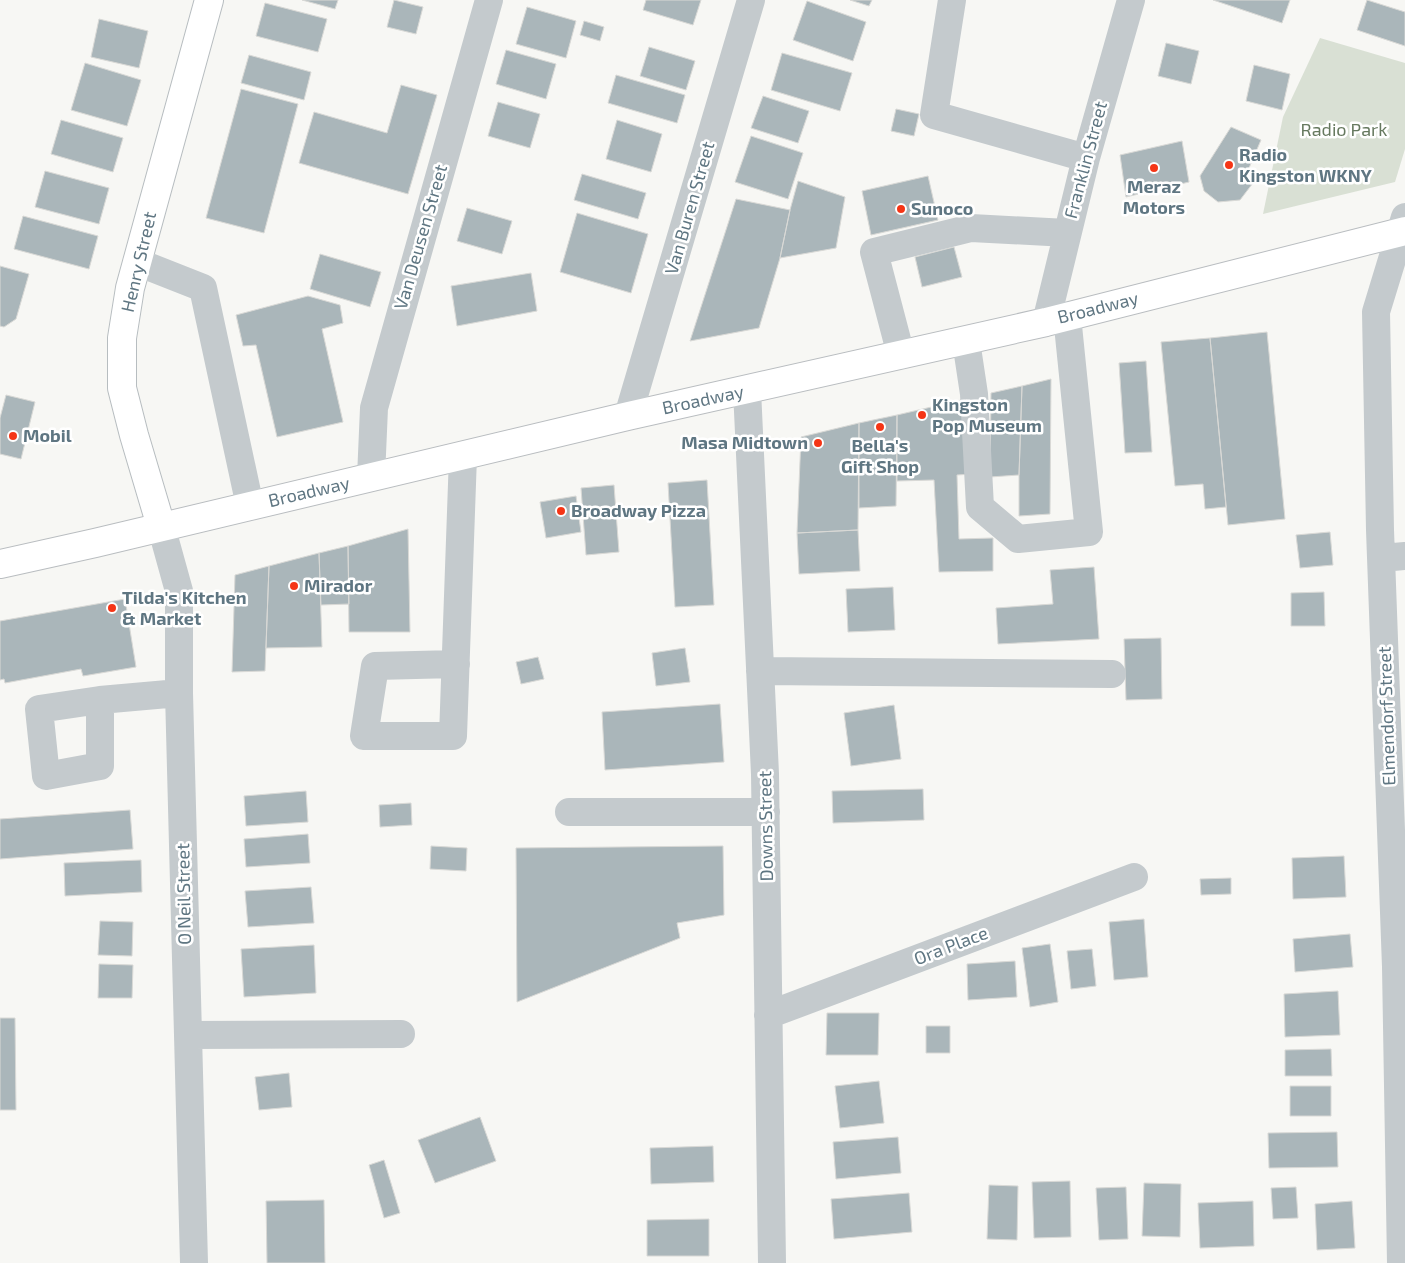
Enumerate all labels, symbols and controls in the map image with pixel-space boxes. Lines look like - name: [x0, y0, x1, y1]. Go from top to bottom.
- street label: Franklin Street: [1059, 99, 1111, 221]
- park label: Radio Park: [1301, 118, 1387, 140]
- street label: Van Buren Street: [660, 139, 719, 277]
- place label: Radio Kingston WKNY: [1239, 143, 1372, 186]
- marker: Radio Kingston WKNY: [1223, 159, 1235, 171]
- street label: Van Deusen Street: [389, 161, 451, 312]
- marker: Meraz Motors: [1148, 162, 1160, 174]
- place label: Meraz Motors: [1123, 175, 1185, 218]
- place label: Sunoco: [911, 197, 973, 219]
- marker: Sunoco: [895, 203, 907, 215]
- street label: Henry Street: [116, 209, 160, 314]
- street label: Broadway: [1055, 286, 1141, 328]
- street label: Broadway: [660, 380, 746, 418]
- place label: Kingston Pop Museum: [932, 393, 1042, 436]
- marker: Kingston Pop Museum: [916, 409, 928, 421]
- marker: Bella's Gift Shop: [874, 421, 886, 433]
- place label: Mobil: [23, 424, 72, 446]
- marker: Mobil: [7, 430, 19, 442]
- place label: Masa Midtown: [681, 431, 808, 453]
- place label: Bella's Gift Shop: [841, 434, 919, 477]
- marker: Masa Midtown: [812, 437, 824, 449]
- street label: Broadway: [266, 471, 352, 511]
- place label: Broadway Pizza: [571, 499, 706, 521]
- marker: Broadway Pizza: [555, 505, 567, 517]
- place label: Mirador: [304, 574, 373, 596]
- marker: Mirador: [288, 580, 300, 592]
- place label: Tilda's Kitchen & Market: [122, 586, 246, 629]
- marker: Tilda's Kitchen & Market: [106, 602, 118, 614]
- street label: Elmendorf Street: [1373, 646, 1399, 786]
- street label: Downs Street: [753, 770, 777, 881]
- street label: O Neil Street: [171, 843, 195, 945]
- street label: Ora Place: [911, 921, 991, 969]

